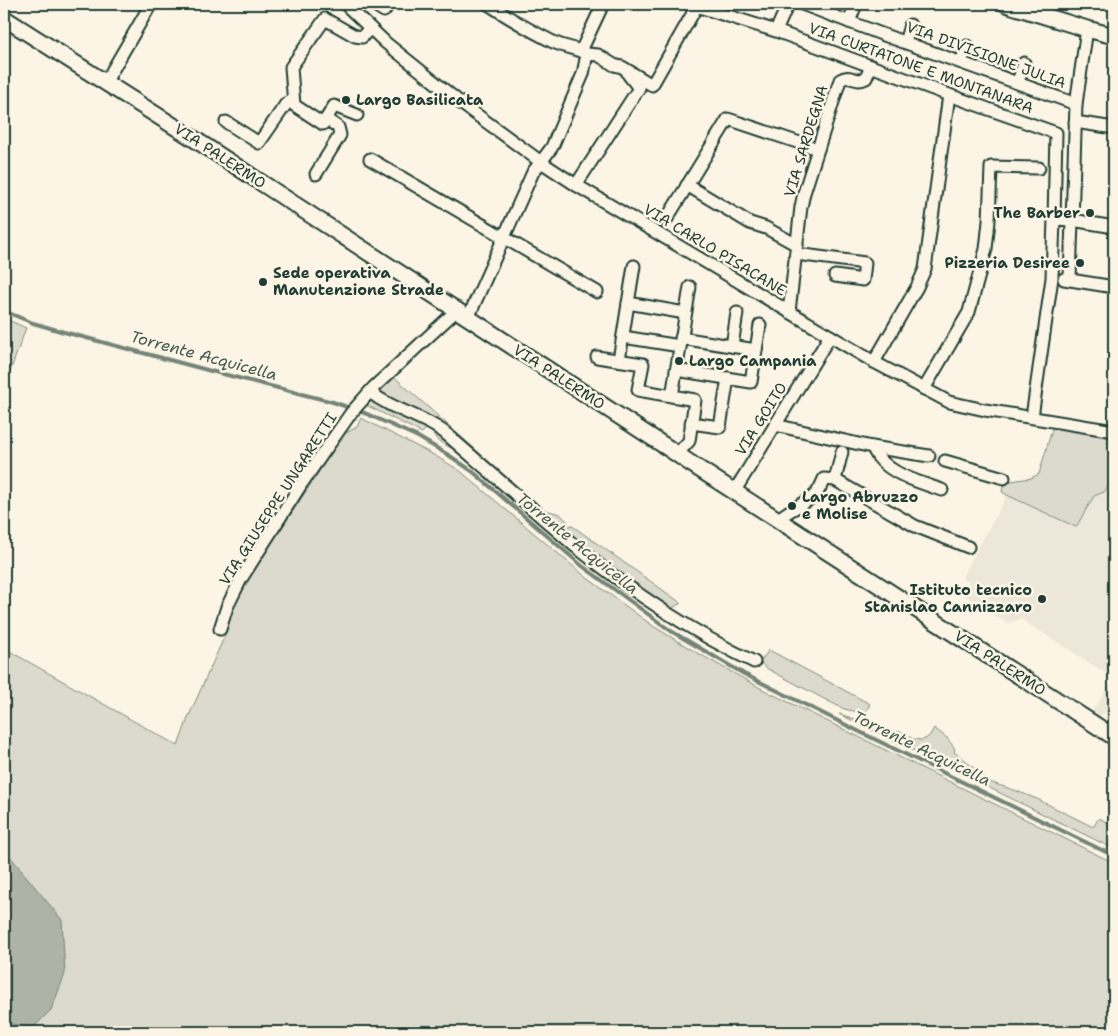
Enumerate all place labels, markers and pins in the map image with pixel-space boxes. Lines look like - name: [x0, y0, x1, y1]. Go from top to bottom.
- place label: Largo Basilicata: [356, 90, 484, 110]
- marker: Largo Basilicata: [340, 94, 352, 106]
- place label: The Barber: [993, 203, 1080, 223]
- marker: The Barber: [1084, 207, 1096, 219]
- place label: Pizzeria Desiree: [944, 253, 1070, 273]
- marker: Pizzeria Desiree: [1074, 257, 1086, 269]
- place label: Sede operativa Manutenzione Strade: [273, 263, 444, 300]
- marker: Sede operativa Manutenzione Strade: [257, 276, 269, 288]
- place label: Largo Campania: [689, 351, 817, 371]
- marker: Largo Campania: [673, 355, 685, 367]
- place label: Largo Abruzzo e Molise: [802, 487, 918, 524]
- marker: Largo Abruzzo e Molise: [786, 500, 798, 512]
- place label: Istituto tecnico Stanislao Cannizzaro: [864, 580, 1032, 617]
- marker: Istituto tecnico Stanislao Cannizzaro: [1036, 593, 1048, 605]

